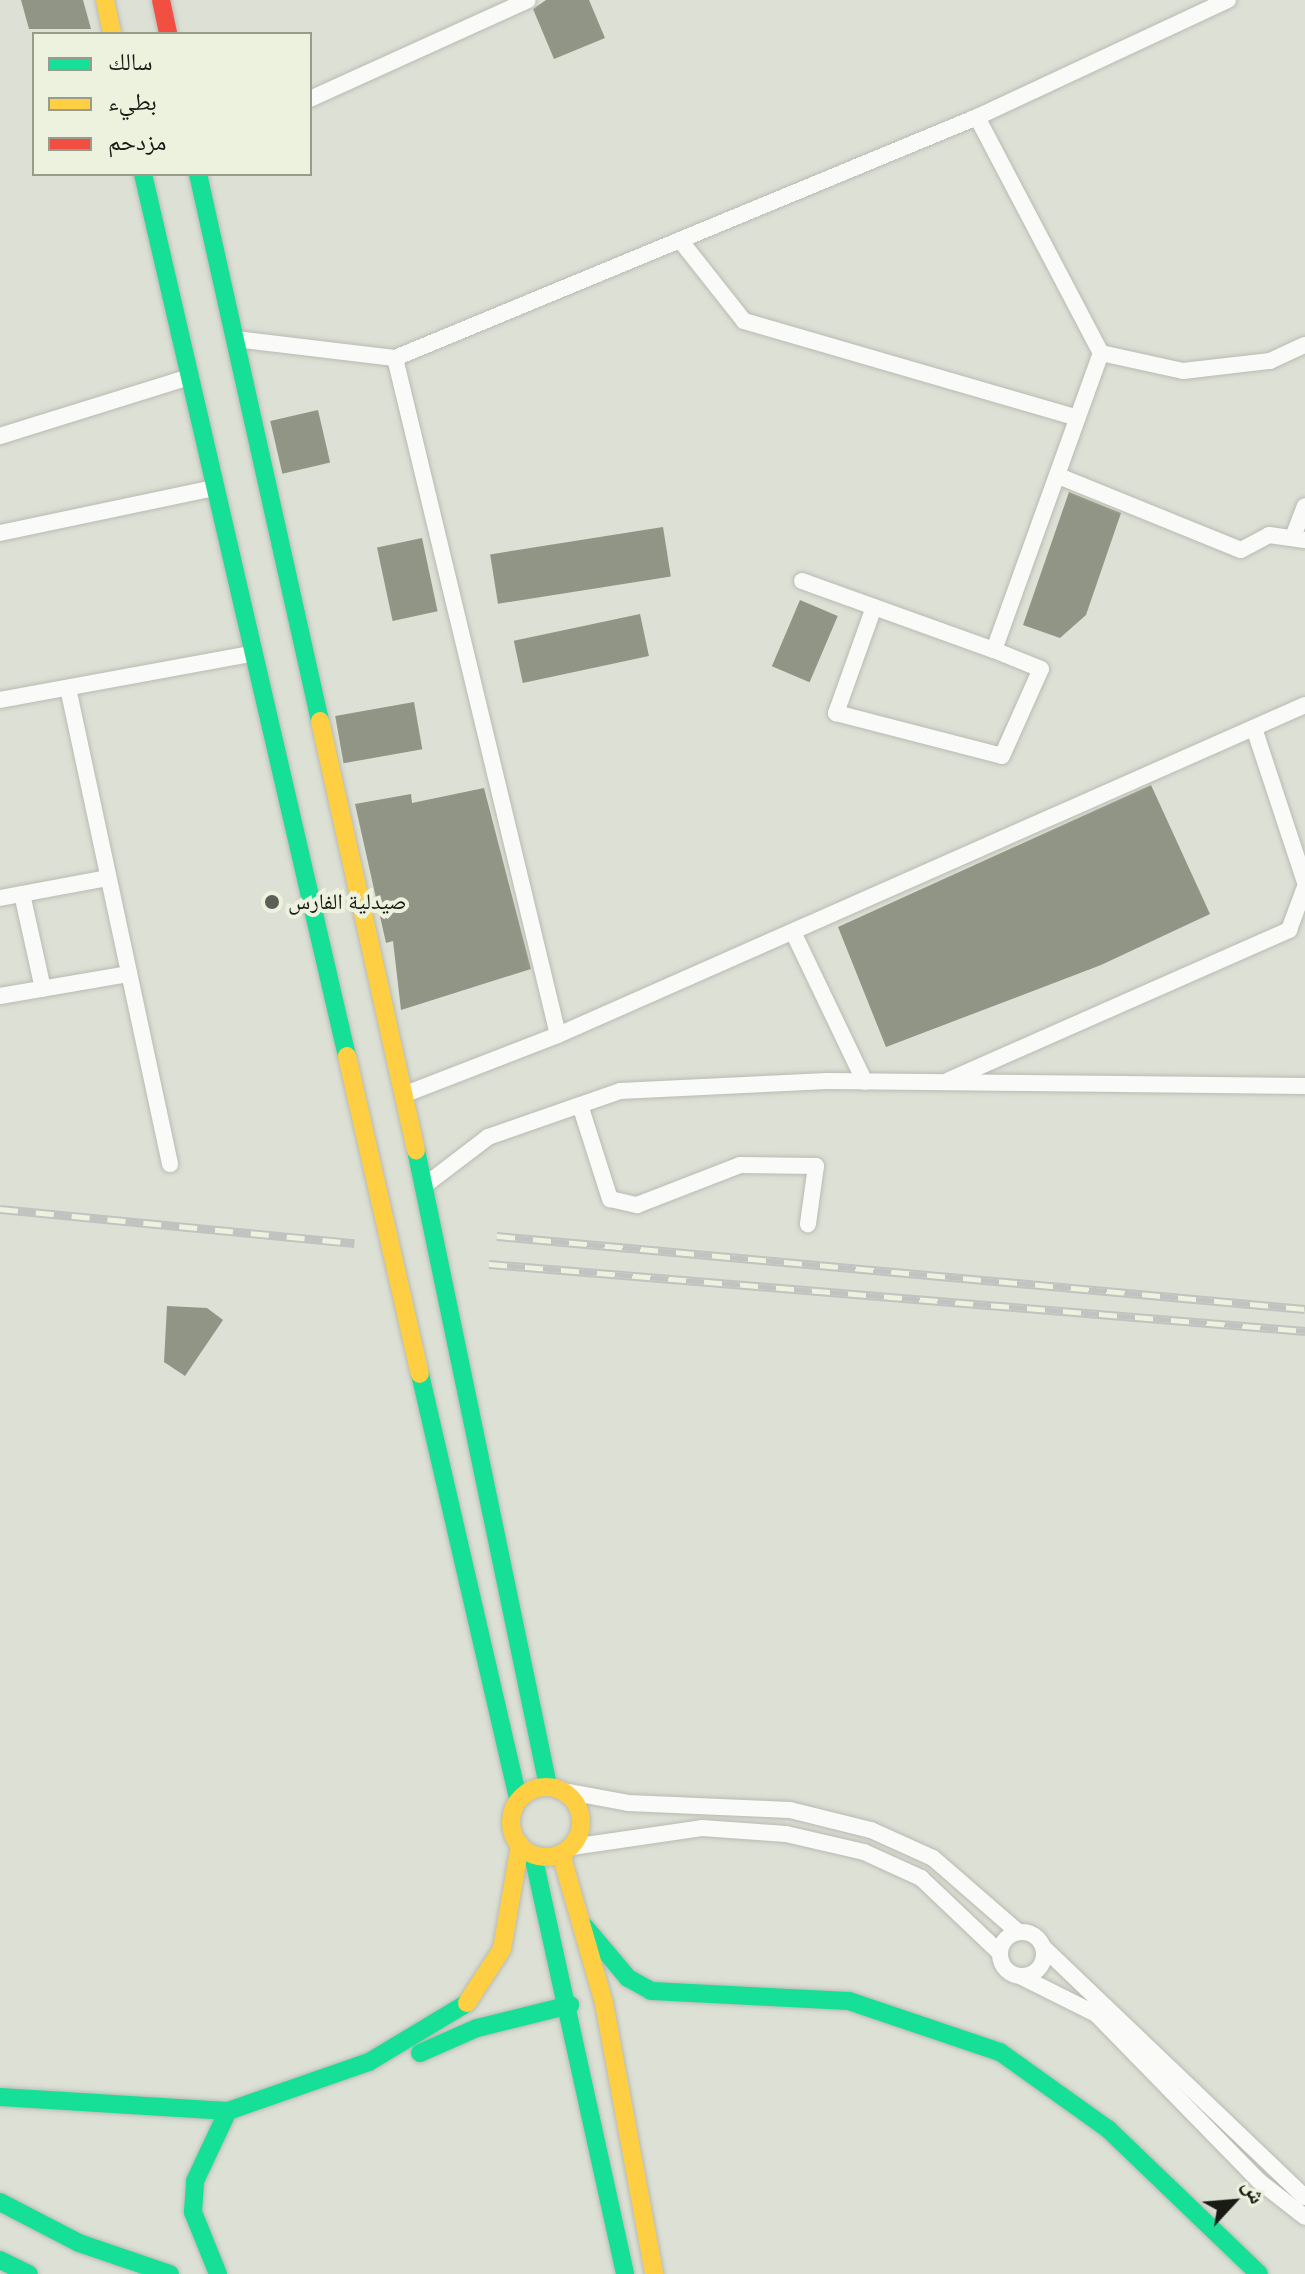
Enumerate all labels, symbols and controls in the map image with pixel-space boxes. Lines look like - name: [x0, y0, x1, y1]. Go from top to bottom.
- legend: [32, 32, 312, 176]
- text: سالك: [108, 47, 153, 76]
- text: بطيء: [108, 87, 157, 116]
- text: مزدحم: [108, 127, 167, 156]
- place label: صيدلية الفارس: [288, 889, 407, 915]
- marker: صيدلية الفارس: [263, 893, 281, 911]
- north arrow: [1193, 2162, 1273, 2242]
- text: ش: [1238, 2175, 1271, 2208]

